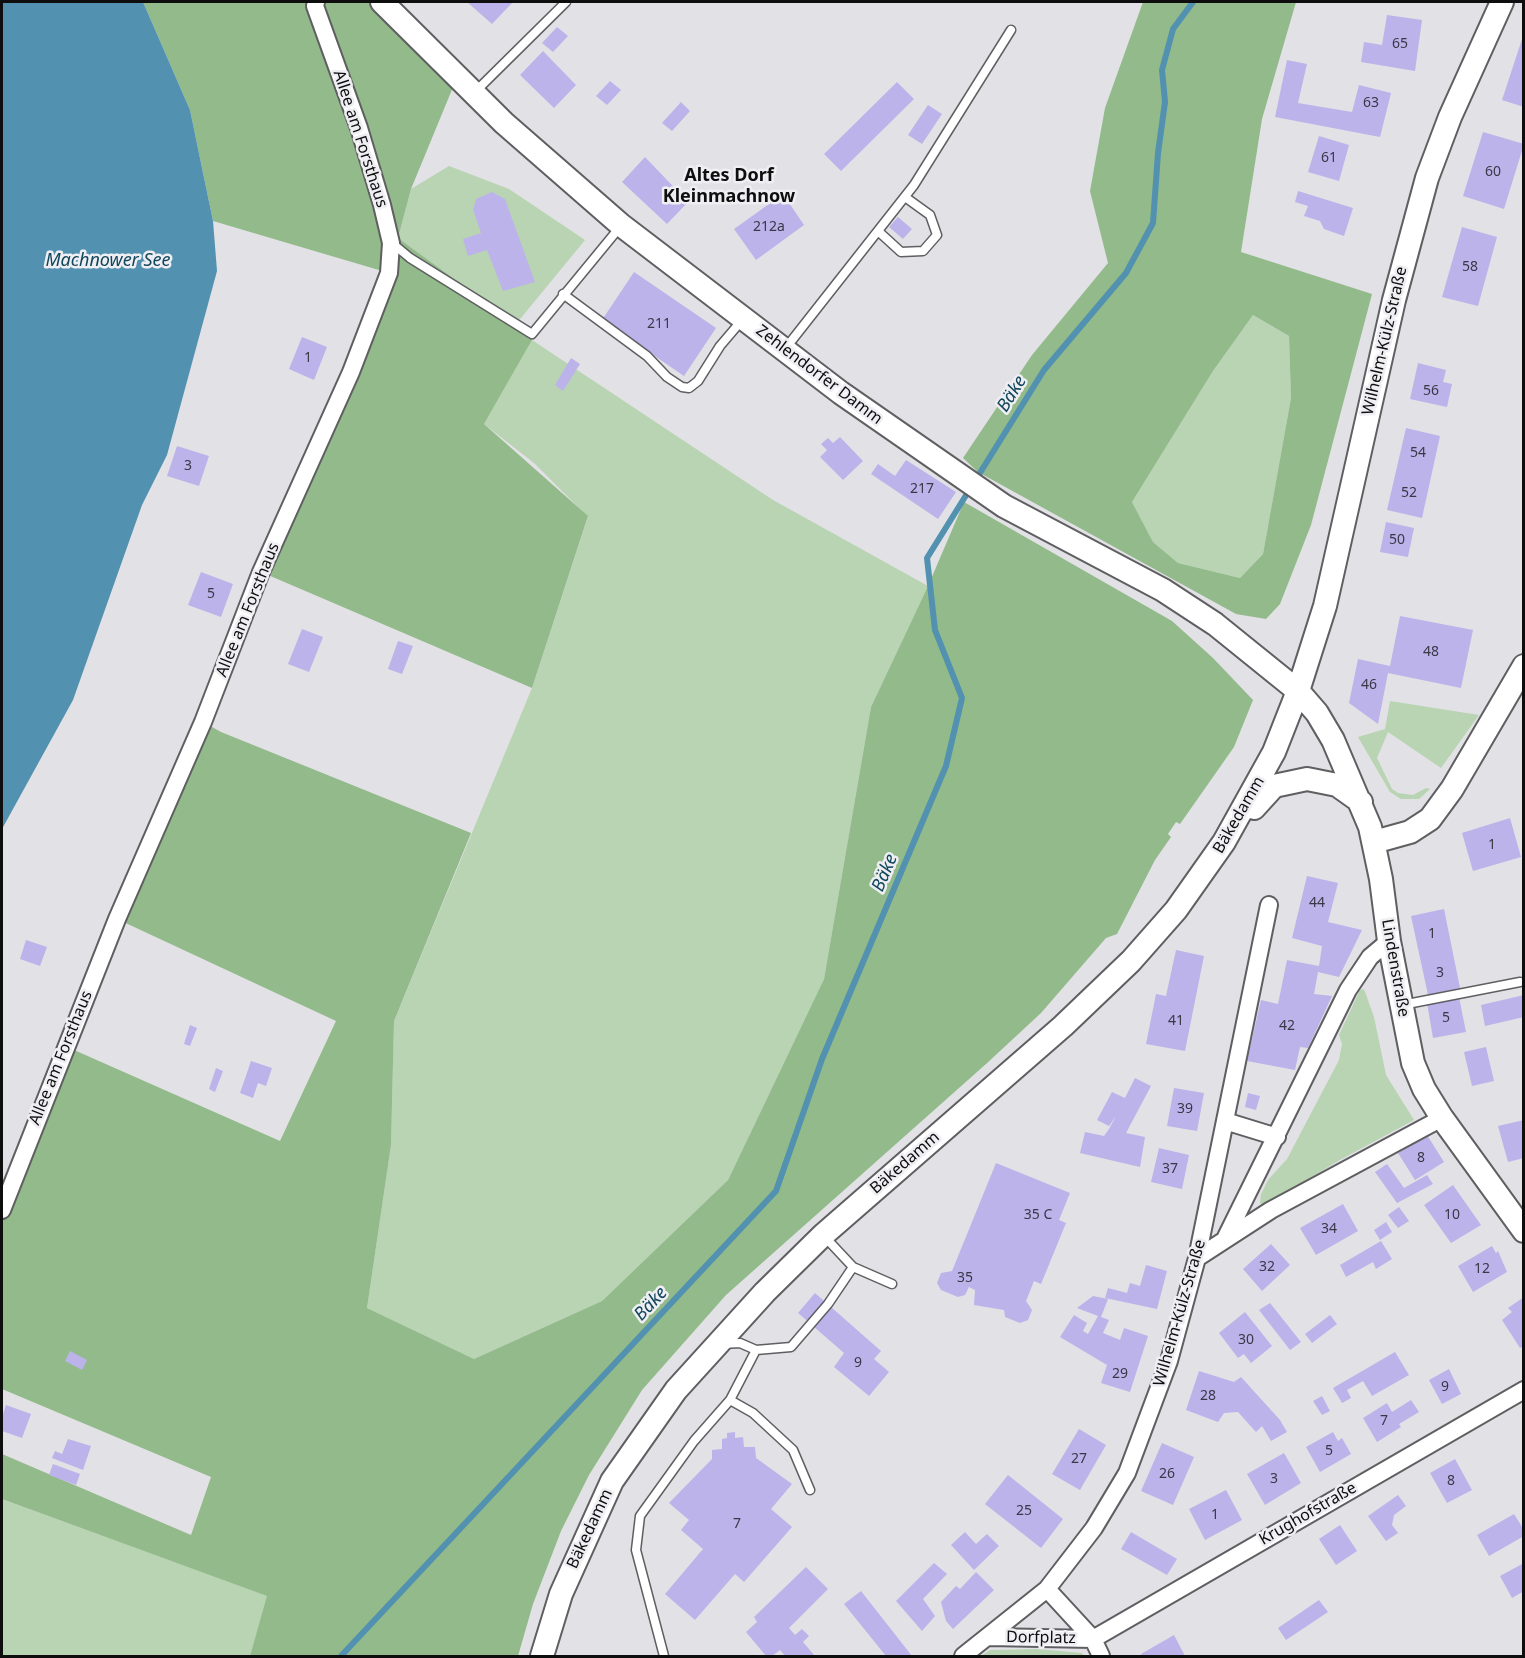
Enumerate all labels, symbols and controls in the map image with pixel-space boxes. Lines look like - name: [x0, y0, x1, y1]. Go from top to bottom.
- house number: 65: [1392, 36, 1408, 52]
- street label: Allee am Forsthaus: [329, 68, 391, 210]
- house number: 63: [1363, 95, 1379, 111]
- house number: 61: [1321, 150, 1337, 166]
- house number: 60: [1485, 164, 1501, 180]
- district label: Altes Dorf Kleinmachnow: [663, 165, 795, 207]
- house number: 212a: [753, 219, 785, 235]
- water label: Machnower See: [45, 250, 171, 272]
- house number: 58: [1462, 259, 1478, 275]
- street label: Wilhelm-Külz-Straße: [1359, 265, 1411, 417]
- house number: 211: [647, 316, 671, 332]
- street label: Zehlendorfer Damm: [752, 321, 886, 429]
- house number: 1: [304, 350, 312, 366]
- water label: Bäke: [993, 372, 1031, 416]
- house number: 56: [1423, 383, 1439, 399]
- house number: 54: [1410, 445, 1426, 461]
- house number: 3: [184, 458, 192, 474]
- house number: 217: [910, 481, 934, 497]
- house number: 52: [1401, 485, 1417, 501]
- house number: 50: [1389, 532, 1405, 548]
- street label: Allee am Forsthaus: [212, 540, 284, 680]
- house number: 5: [207, 586, 215, 602]
- house number: 48: [1423, 644, 1439, 660]
- house number: 46: [1361, 677, 1377, 693]
- street label: Bäkedamm: [1209, 773, 1269, 857]
- house number: 1: [1488, 837, 1496, 853]
- water label: Bäke: [868, 851, 902, 895]
- house number: 44: [1309, 895, 1325, 911]
- street label: Lindenstraße: [1377, 918, 1413, 1018]
- house number: 1: [1428, 926, 1436, 942]
- house number: 3: [1436, 965, 1444, 981]
- street label: Allee am Forsthaus: [25, 988, 97, 1128]
- house number: 5: [1442, 1010, 1450, 1026]
- house number: 41: [1168, 1013, 1184, 1029]
- house number: 42: [1279, 1018, 1295, 1034]
- house number: 39: [1177, 1101, 1193, 1117]
- street label: Bäkedamm: [866, 1128, 944, 1198]
- house number: 8: [1417, 1150, 1425, 1166]
- house number: 37: [1162, 1161, 1178, 1177]
- house number: 35 C: [1024, 1207, 1052, 1223]
- house number: 10: [1444, 1207, 1460, 1223]
- house number: 34: [1321, 1221, 1337, 1237]
- street label: Wilhelm-Külz-Straße: [1150, 1237, 1210, 1389]
- house number: 32: [1259, 1259, 1275, 1275]
- house number: 12: [1474, 1261, 1490, 1277]
- house number: 35: [957, 1270, 973, 1286]
- water label: Bäke: [630, 1283, 672, 1325]
- house number: 30: [1238, 1332, 1254, 1348]
- house number: 9: [854, 1355, 862, 1371]
- house number: 29: [1112, 1366, 1128, 1382]
- house number: 9: [1441, 1379, 1449, 1395]
- house number: 28: [1200, 1388, 1216, 1404]
- house number: 7: [1380, 1413, 1388, 1429]
- house number: 5: [1325, 1443, 1333, 1459]
- house number: 27: [1071, 1451, 1087, 1467]
- house number: 26: [1159, 1466, 1175, 1482]
- house number: 3: [1270, 1471, 1278, 1487]
- house number: 8: [1447, 1473, 1455, 1489]
- street label: Krughofstraße: [1256, 1478, 1360, 1550]
- street label: Bäkedamm: [563, 1486, 617, 1572]
- house number: 25: [1016, 1503, 1032, 1519]
- house number: 1: [1211, 1507, 1219, 1523]
- house number: 7: [733, 1516, 741, 1532]
- street label: Dorfplatz: [1006, 1628, 1076, 1648]

